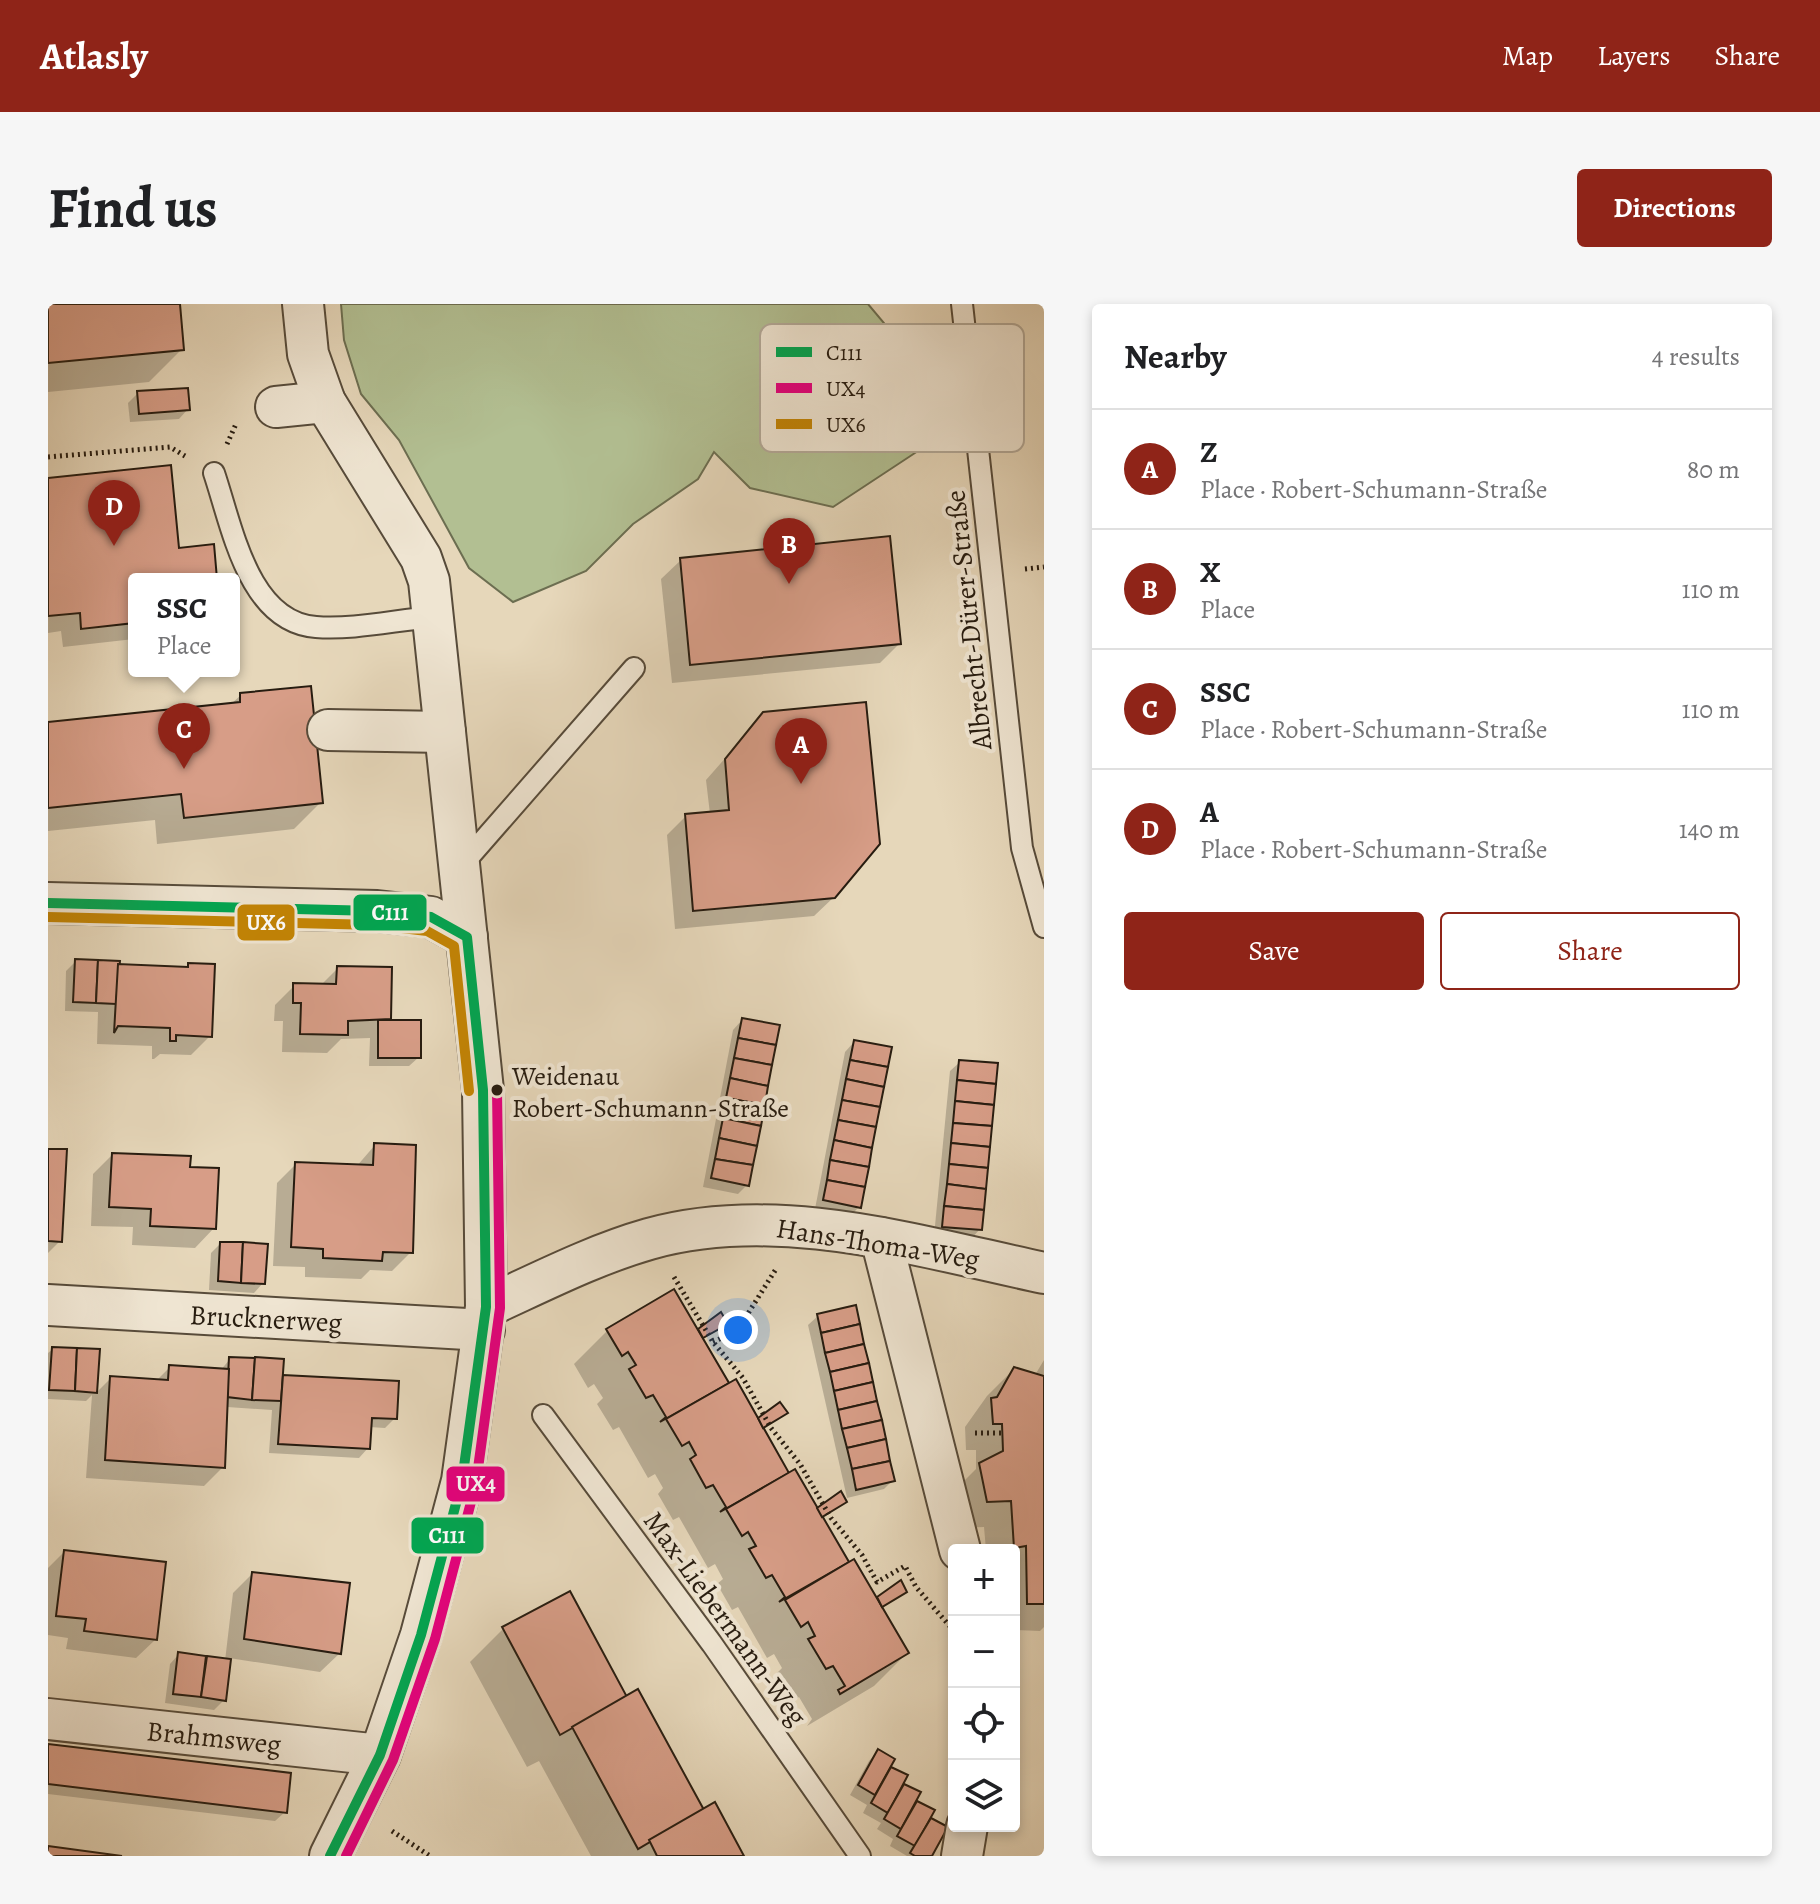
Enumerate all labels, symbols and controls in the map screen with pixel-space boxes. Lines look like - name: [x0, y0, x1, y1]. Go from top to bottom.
- text: Atlasly: [40, 30, 148, 82]
- text: Map: [1502, 37, 1553, 75]
- text: Layers: [1597, 37, 1670, 75]
- text: Share: [1714, 37, 1780, 75]
- button: Directions: [1577, 169, 1772, 247]
- text: Find us: [48, 170, 218, 246]
- legend: [760, 324, 1024, 452]
- text: Nearby: [1124, 333, 1227, 380]
- text: C111: [826, 338, 862, 368]
- text: 4 results: [1652, 339, 1740, 374]
- text: UX4: [826, 374, 865, 404]
- text: UX6: [826, 410, 866, 440]
- text: Z: [1200, 432, 1217, 472]
- text: A: [1142, 452, 1158, 487]
- text: 80 m: [1687, 452, 1740, 487]
- text: Place · Robert-Schumann-Straße: [1200, 472, 1547, 507]
- pin: D: [88, 480, 140, 546]
- street label: Albrecht-Dürer-Straße: [936, 488, 1002, 753]
- pin: B: [763, 518, 815, 584]
- text: X: [1200, 552, 1220, 592]
- text: B: [1142, 572, 1158, 607]
- text: 110 m: [1682, 572, 1740, 607]
- popup: [128, 573, 240, 677]
- text: SSC: [156, 588, 207, 628]
- text: Place: [1200, 592, 1255, 627]
- text: Place: [156, 628, 212, 663]
- text: SSC: [1200, 672, 1251, 712]
- text: C: [1142, 692, 1158, 727]
- text: 110 m: [1682, 692, 1740, 727]
- pin: C: [158, 703, 210, 769]
- text: Place · Robert-Schumann-Straße: [1200, 712, 1547, 747]
- pin: A: [775, 718, 827, 784]
- text: A: [1200, 792, 1219, 832]
- text: D: [1141, 812, 1159, 847]
- text: 140 m: [1679, 812, 1740, 847]
- text: Place · Robert-Schumann-Straße: [1200, 832, 1547, 867]
- line badge: C111: [352, 893, 428, 932]
- text: C111: [371, 898, 409, 928]
- line badge: UX6: [236, 903, 296, 942]
- text: UX6: [246, 908, 286, 938]
- button: Save: [1124, 912, 1424, 990]
- button: Share: [1440, 912, 1740, 990]
- place label: Weidenau Robert-Schumann-Straße: [511, 1059, 789, 1126]
- marker: Weidenau Robert-Schumann-Straße: [489, 1082, 505, 1098]
- street label: Hans-Thoma-Weg: [773, 1209, 982, 1279]
- street label: Brucknerweg: [189, 1296, 343, 1342]
- your location: [718, 1310, 758, 1350]
- line badge: UX4: [445, 1465, 506, 1503]
- text: UX4: [456, 1469, 496, 1499]
- street label: Max-Liebermann-Weg: [634, 1504, 816, 1734]
- line badge: C111: [410, 1516, 485, 1555]
- text: C111: [428, 1521, 466, 1551]
- map controls: [948, 1544, 1020, 1832]
- button: +: [948, 1544, 1020, 1616]
- button: −: [948, 1616, 1020, 1688]
- button: locate: [948, 1688, 1020, 1760]
- street label: Brahmsweg: [145, 1712, 283, 1764]
- button: layers: [948, 1760, 1020, 1832]

